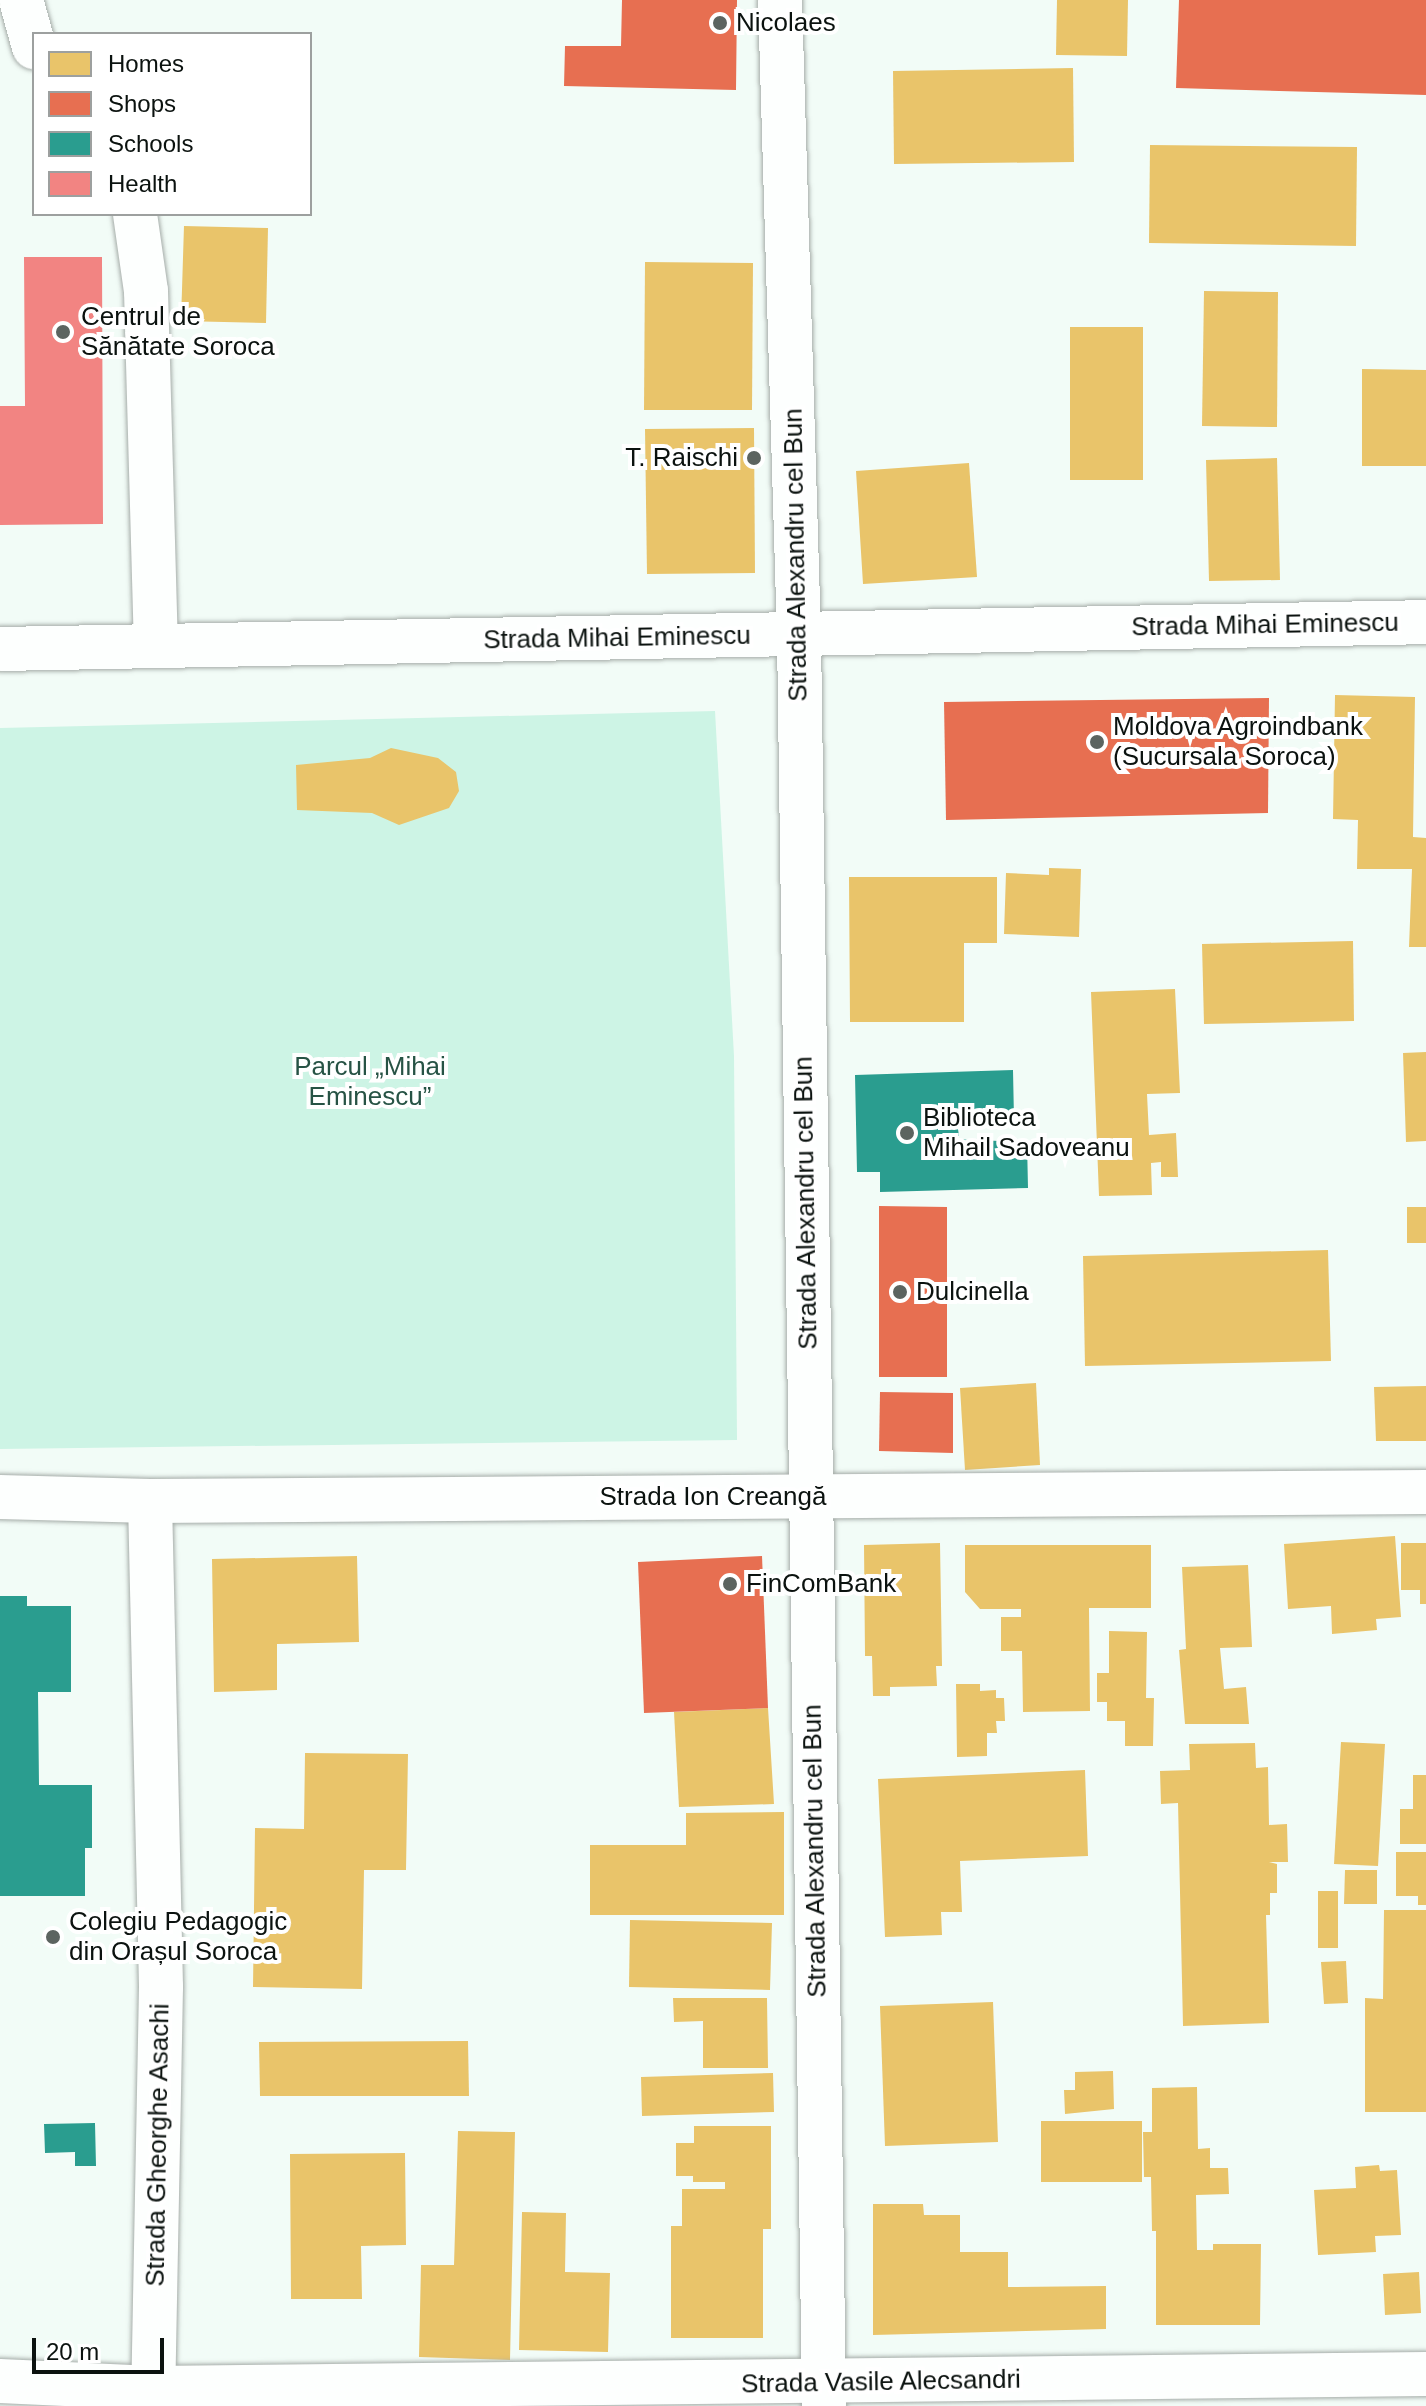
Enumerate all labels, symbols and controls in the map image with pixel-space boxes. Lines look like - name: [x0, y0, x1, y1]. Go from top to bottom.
- place label: Nicolaes: [736, 7, 836, 39]
- marker: Nicolaes: [711, 14, 729, 32]
- legend: [32, 32, 312, 216]
- text: Homes: [108, 50, 184, 77]
- text: Shops: [108, 90, 176, 117]
- text: Schools: [108, 130, 193, 157]
- text: Health: [108, 170, 177, 197]
- place label: Centrul de Sănătate Soroca: [81, 301, 275, 362]
- marker: Centrul de Sănătate Soroca: [52, 321, 74, 343]
- street label: Strada Alexandru cel Bun: [778, 407, 814, 703]
- place label: T. Raischi: [625, 442, 738, 474]
- marker: T. Raischi: [745, 449, 763, 467]
- street label: Strada Mihai Eminescu: [1131, 607, 1399, 643]
- street label: Strada Mihai Eminescu: [483, 620, 751, 656]
- place label: Moldova Agroindbank (Sucursala Soroca): [1113, 711, 1364, 772]
- marker: Moldova Agroindbank (Sucursala Soroca): [1088, 733, 1106, 751]
- park label: Parcul „Mihai Eminescu”: [294, 1051, 446, 1112]
- street label: Strada Alexandru cel Bun: [788, 1055, 824, 1351]
- place label: Biblioteca Mihail Sadoveanu: [923, 1102, 1130, 1164]
- marker: Biblioteca Mihail Sadoveanu: [898, 1124, 916, 1142]
- place label: Dulcinella: [916, 1276, 1029, 1308]
- marker: Dulcinella: [891, 1283, 909, 1301]
- street label: Strada Ion Creangă: [600, 1481, 826, 1513]
- place label: FinComBank: [746, 1568, 896, 1600]
- marker: FinComBank: [721, 1575, 739, 1593]
- street label: Strada Alexandru cel Bun: [797, 1703, 833, 1999]
- place label: Colegiu Pedagogic din Orașul Soroca: [69, 1906, 287, 1968]
- marker: Colegiu Pedagogic din Orașul Soroca: [44, 1928, 62, 1946]
- street label: Strada Gheorghe Asachi: [140, 2002, 176, 2288]
- scale bar: [36, 2322, 168, 2372]
- text: 20 m: [46, 2338, 99, 2365]
- street label: Strada Vasile Alecsandri: [740, 2364, 1022, 2400]

